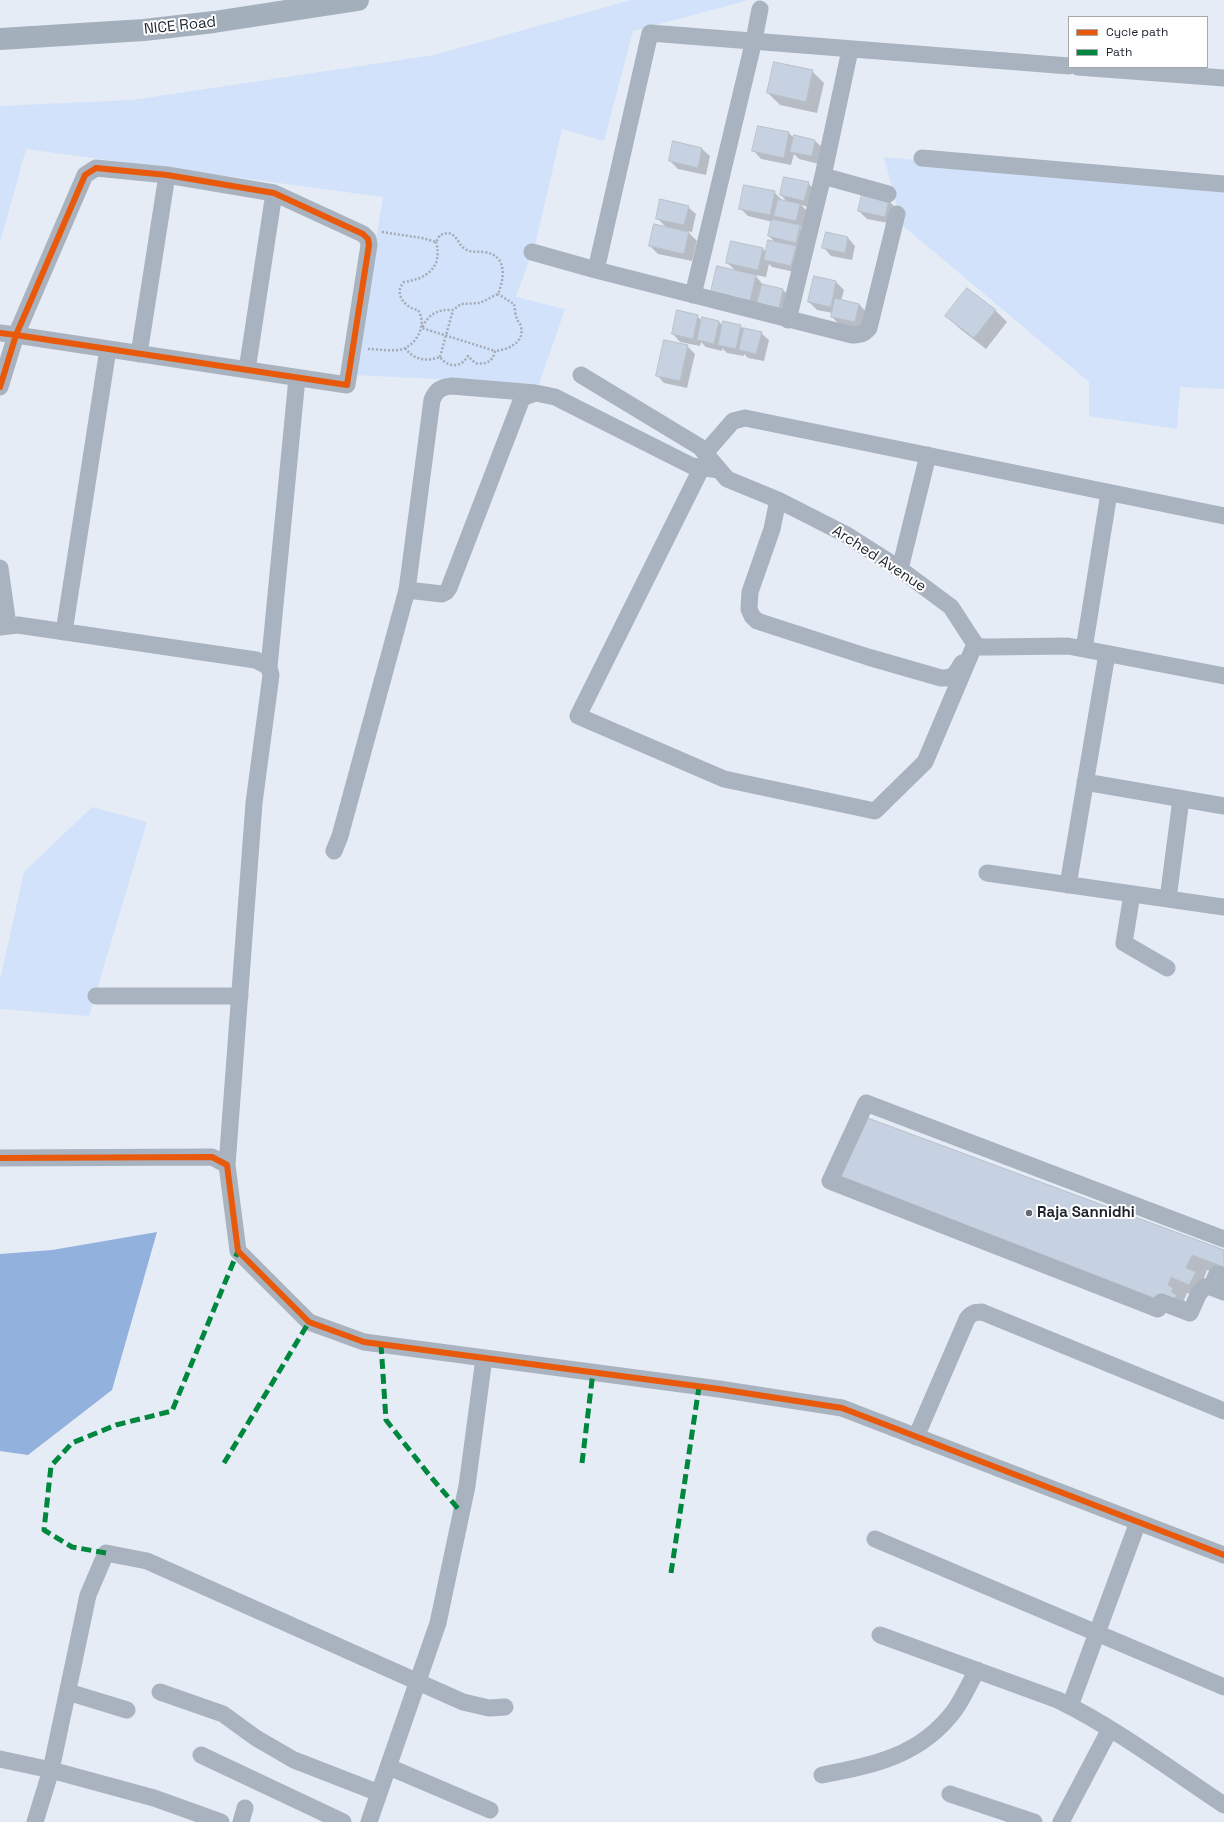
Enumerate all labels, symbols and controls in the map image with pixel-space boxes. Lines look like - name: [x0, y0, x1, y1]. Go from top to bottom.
- street label: NICE Road: [143, 13, 217, 39]
- legend: [1068, 16, 1208, 68]
- text: Cycle path: [1106, 24, 1168, 40]
- text: Path: [1106, 44, 1132, 60]
- street label: Arched Avenue: [829, 522, 929, 596]
- place label: Raja Sannidhi: [1037, 1204, 1135, 1222]
- marker: Raja Sannidhi: [1024, 1208, 1034, 1218]

